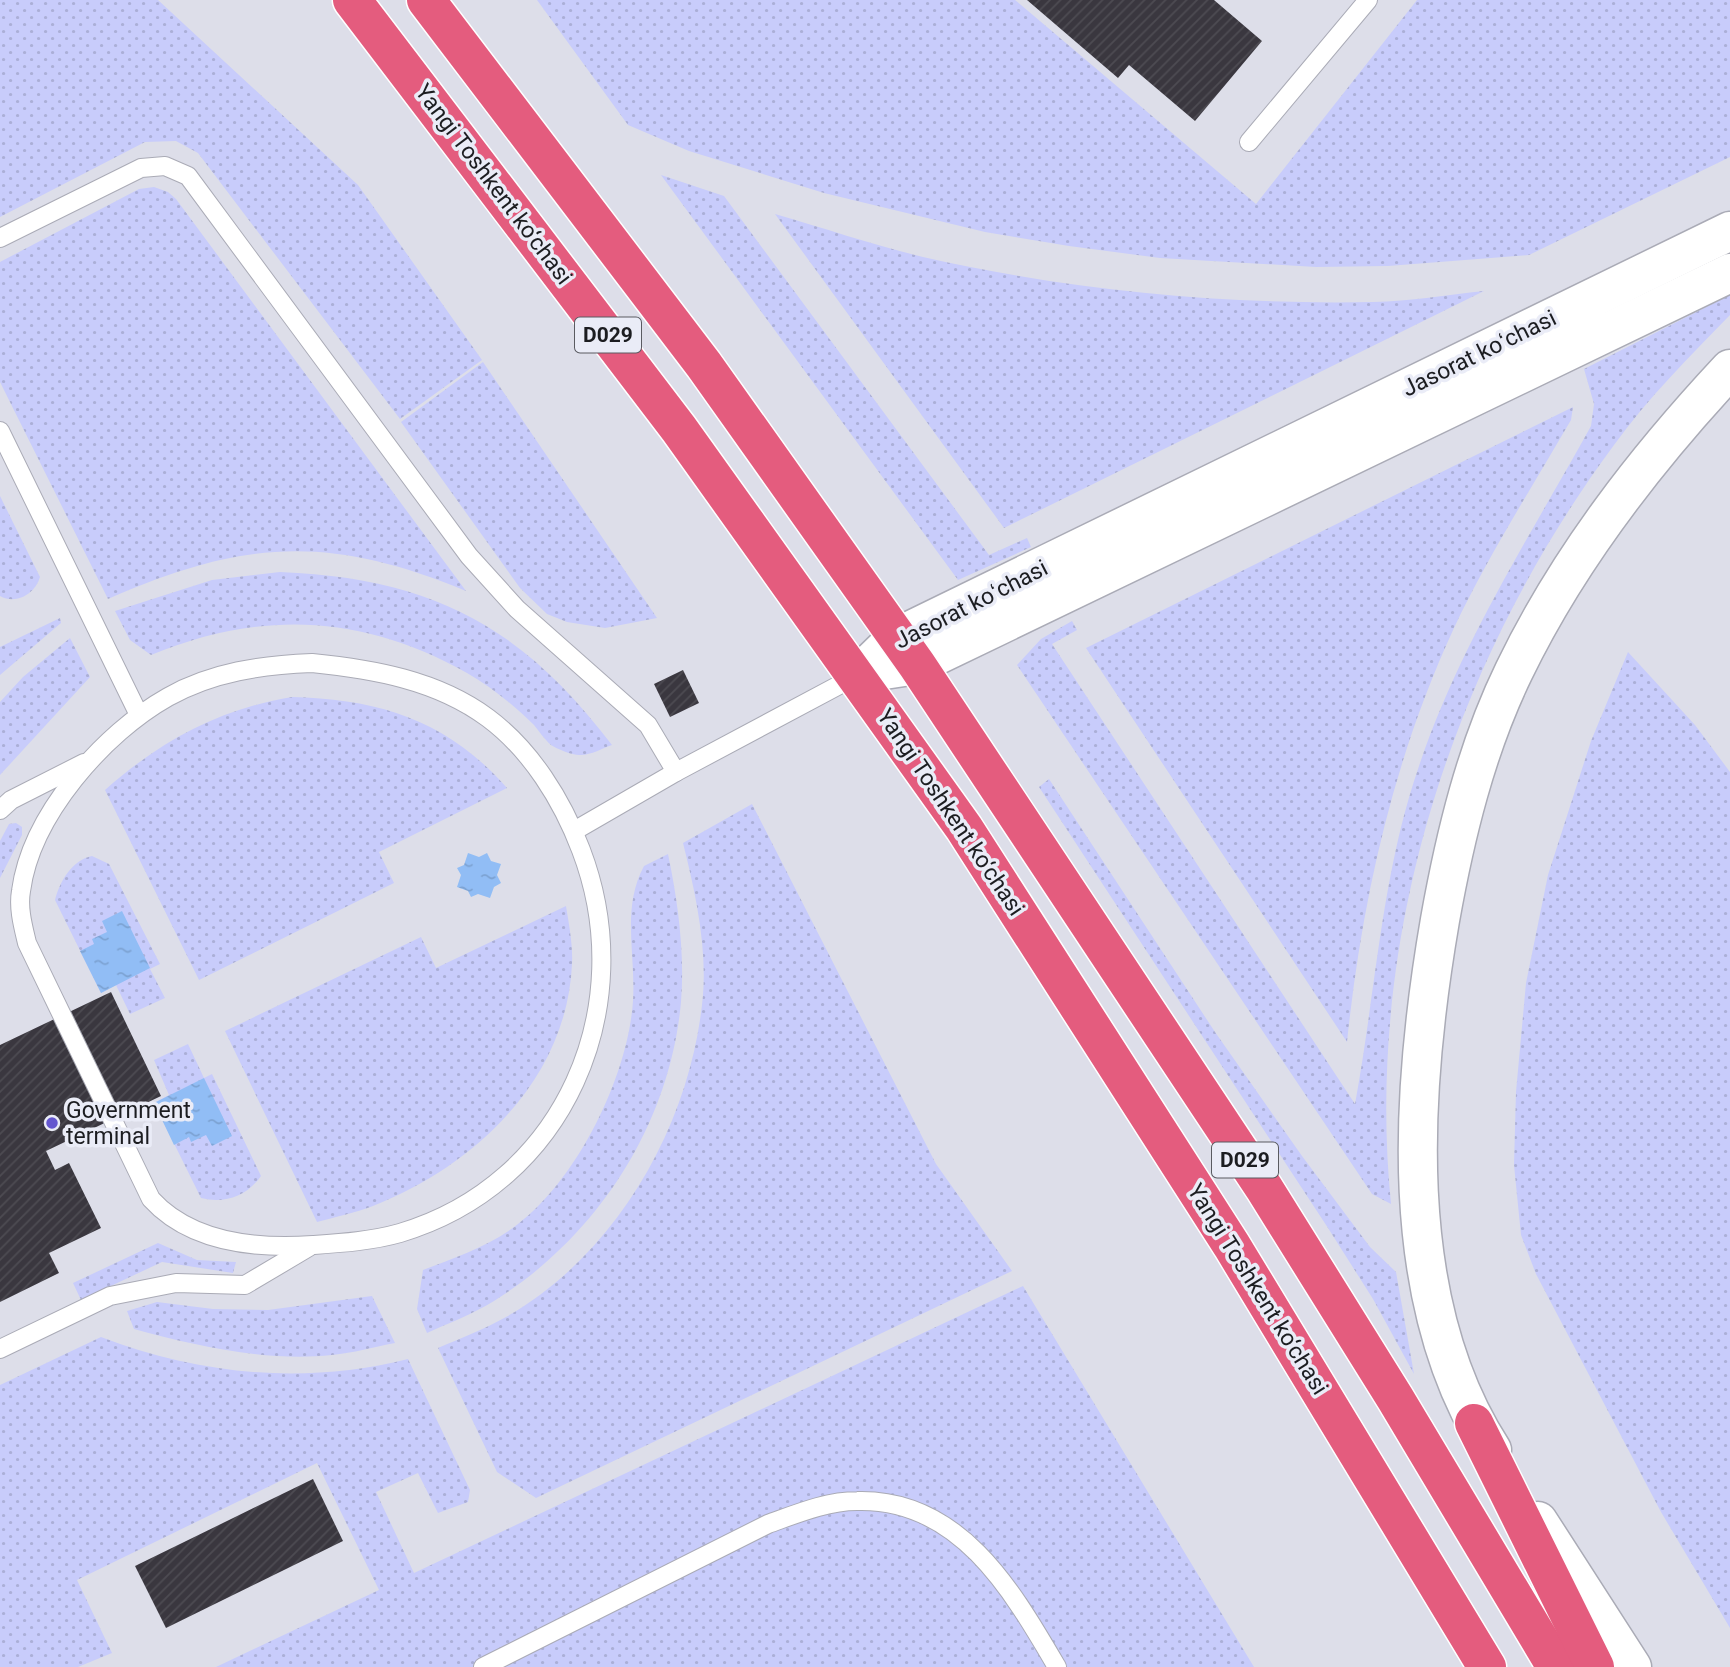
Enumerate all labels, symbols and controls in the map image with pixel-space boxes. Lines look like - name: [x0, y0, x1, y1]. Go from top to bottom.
- street label: Yangi Toshkent ko‘chasi: [409, 79, 578, 290]
- street label: Jasorat koʻchasi: [1398, 305, 1561, 402]
- road number: D029: [575, 318, 641, 352]
- street label: Jasorat koʻchasi: [890, 554, 1052, 655]
- street label: Yangi Toshkent ko‘chasi: [871, 704, 1030, 921]
- place label: Government terminal: [66, 1097, 191, 1150]
- marker: Government terminal: [44, 1115, 60, 1131]
- road number: D029: [1212, 1142, 1278, 1178]
- street label: Yangi Toshkent ko‘chasi: [1182, 1179, 1334, 1400]

